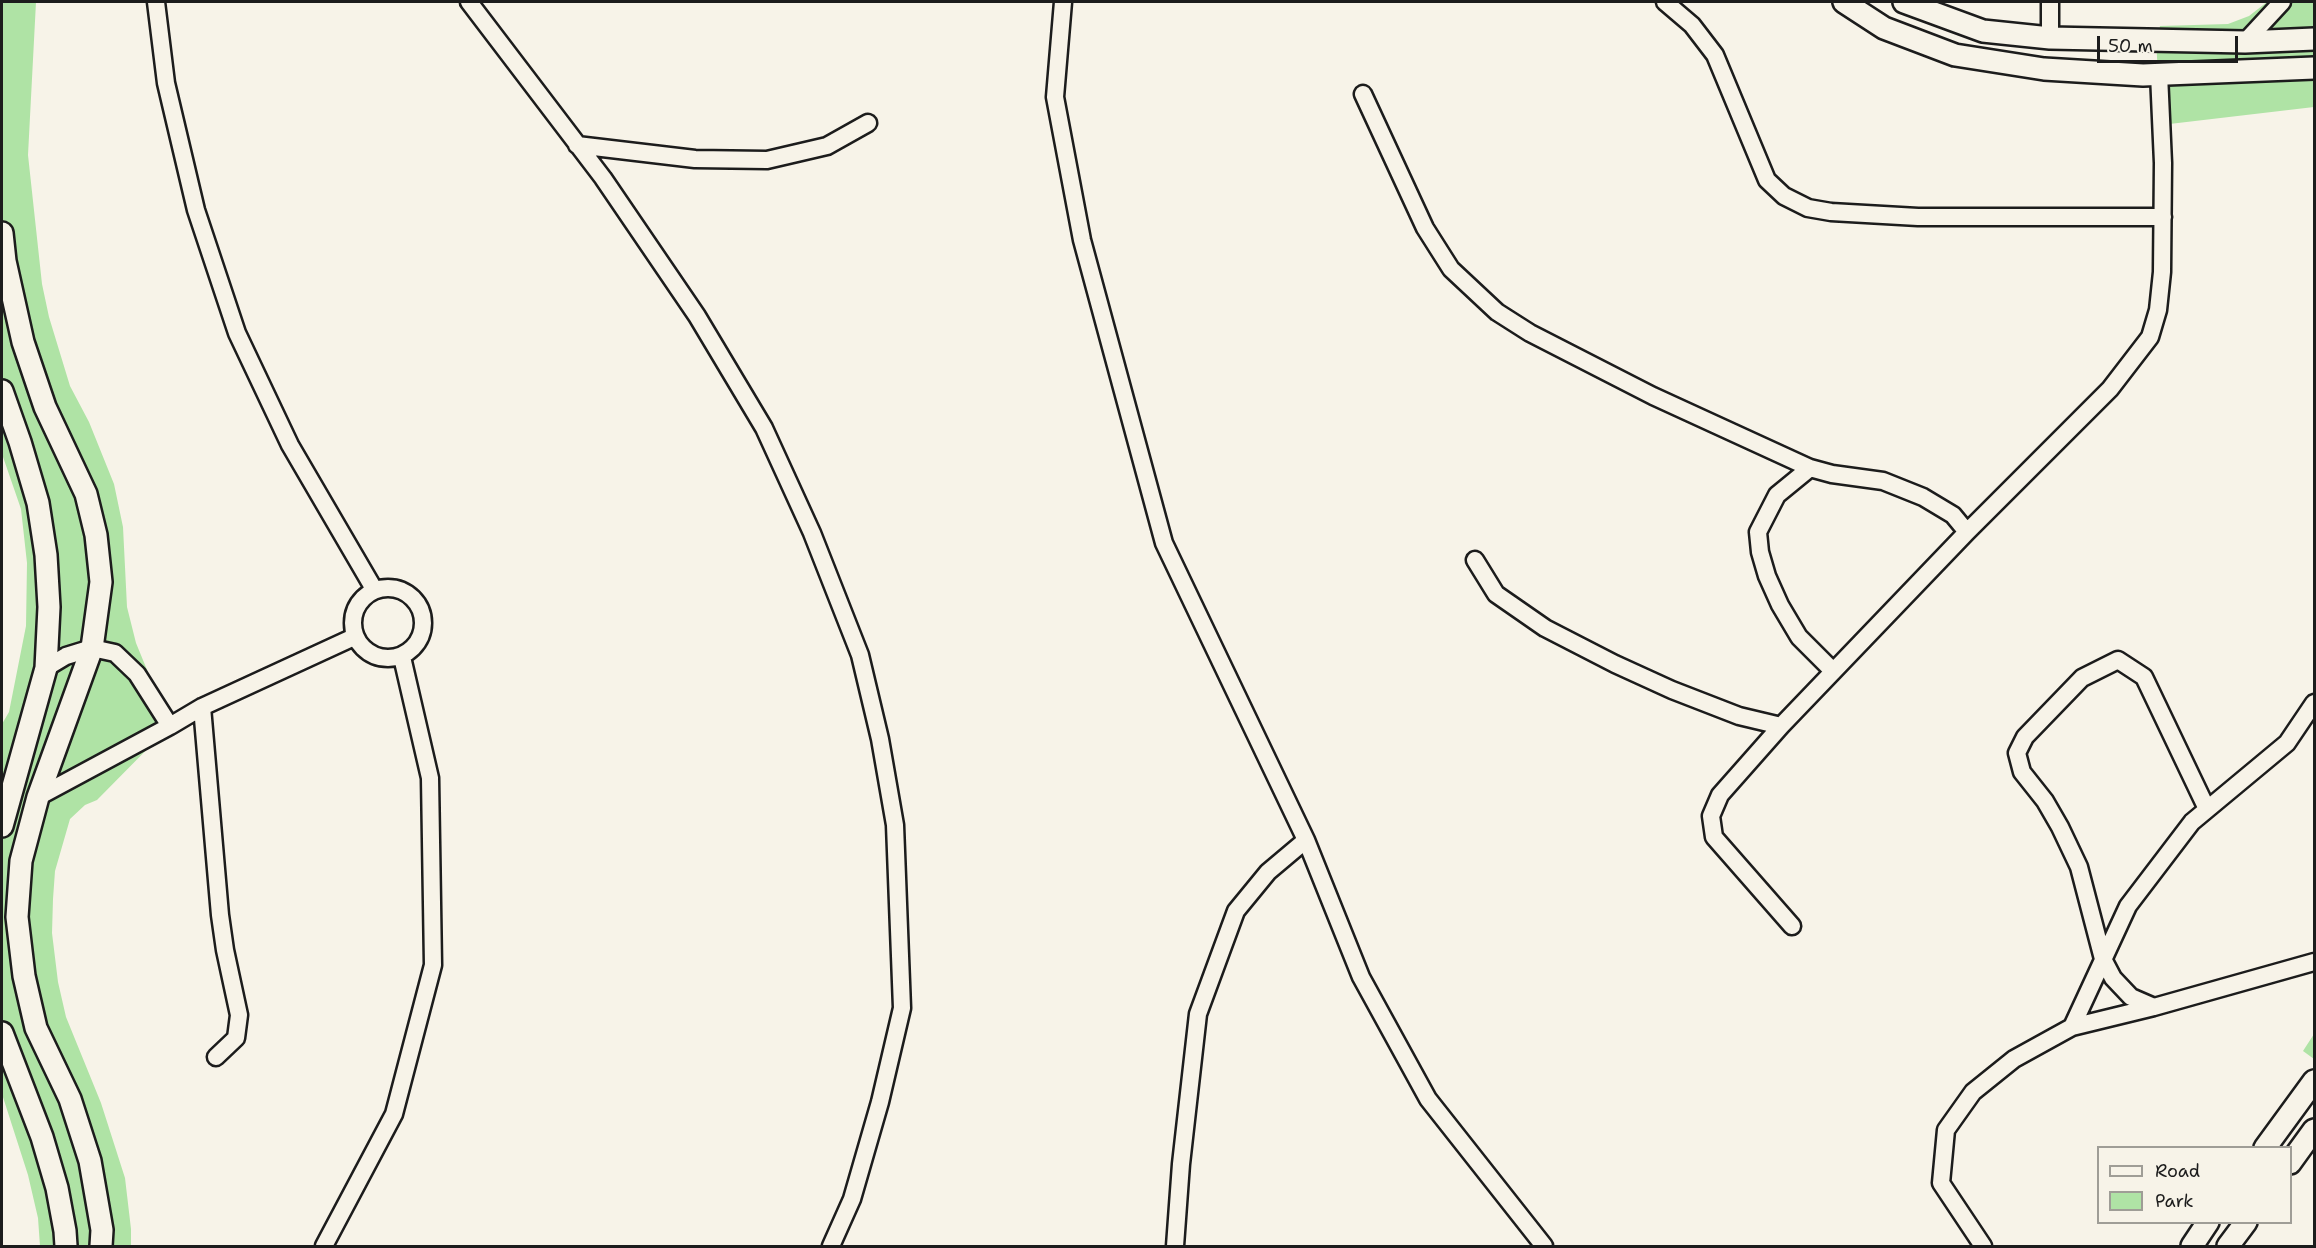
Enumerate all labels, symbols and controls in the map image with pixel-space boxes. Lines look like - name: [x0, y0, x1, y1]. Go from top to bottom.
- scale bar: [2100, 24, 2241, 62]
- text: 50 m: [2108, 34, 2153, 58]
- legend: [2097, 1146, 2292, 1224]
- text: Road: [2155, 1159, 2200, 1183]
- text: Park: [2155, 1189, 2194, 1213]

